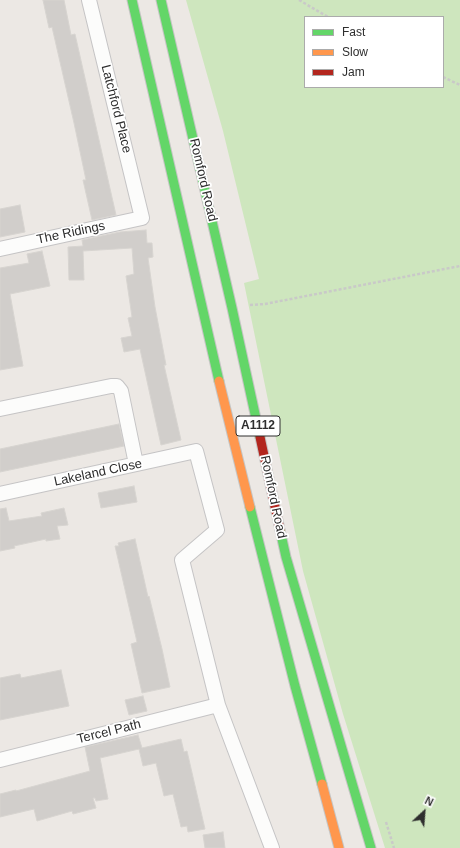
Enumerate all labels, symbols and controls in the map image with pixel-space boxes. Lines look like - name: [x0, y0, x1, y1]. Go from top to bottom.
- legend: [304, 16, 444, 88]
- text: Fast: [342, 25, 365, 39]
- text: Slow: [342, 45, 368, 59]
- street label: Latchford Place: [98, 63, 134, 155]
- text: Jam: [342, 65, 365, 79]
- street label: Romford Road: [186, 137, 220, 223]
- street label: The Ridings: [35, 218, 107, 248]
- road number: A1112: [236, 416, 280, 436]
- street label: Romford Road: [257, 454, 289, 540]
- street label: Lakeland Close: [53, 456, 143, 490]
- street label: Tercel Path: [76, 717, 142, 747]
- north arrow: [404, 792, 444, 832]
- text: N: [423, 794, 435, 808]

